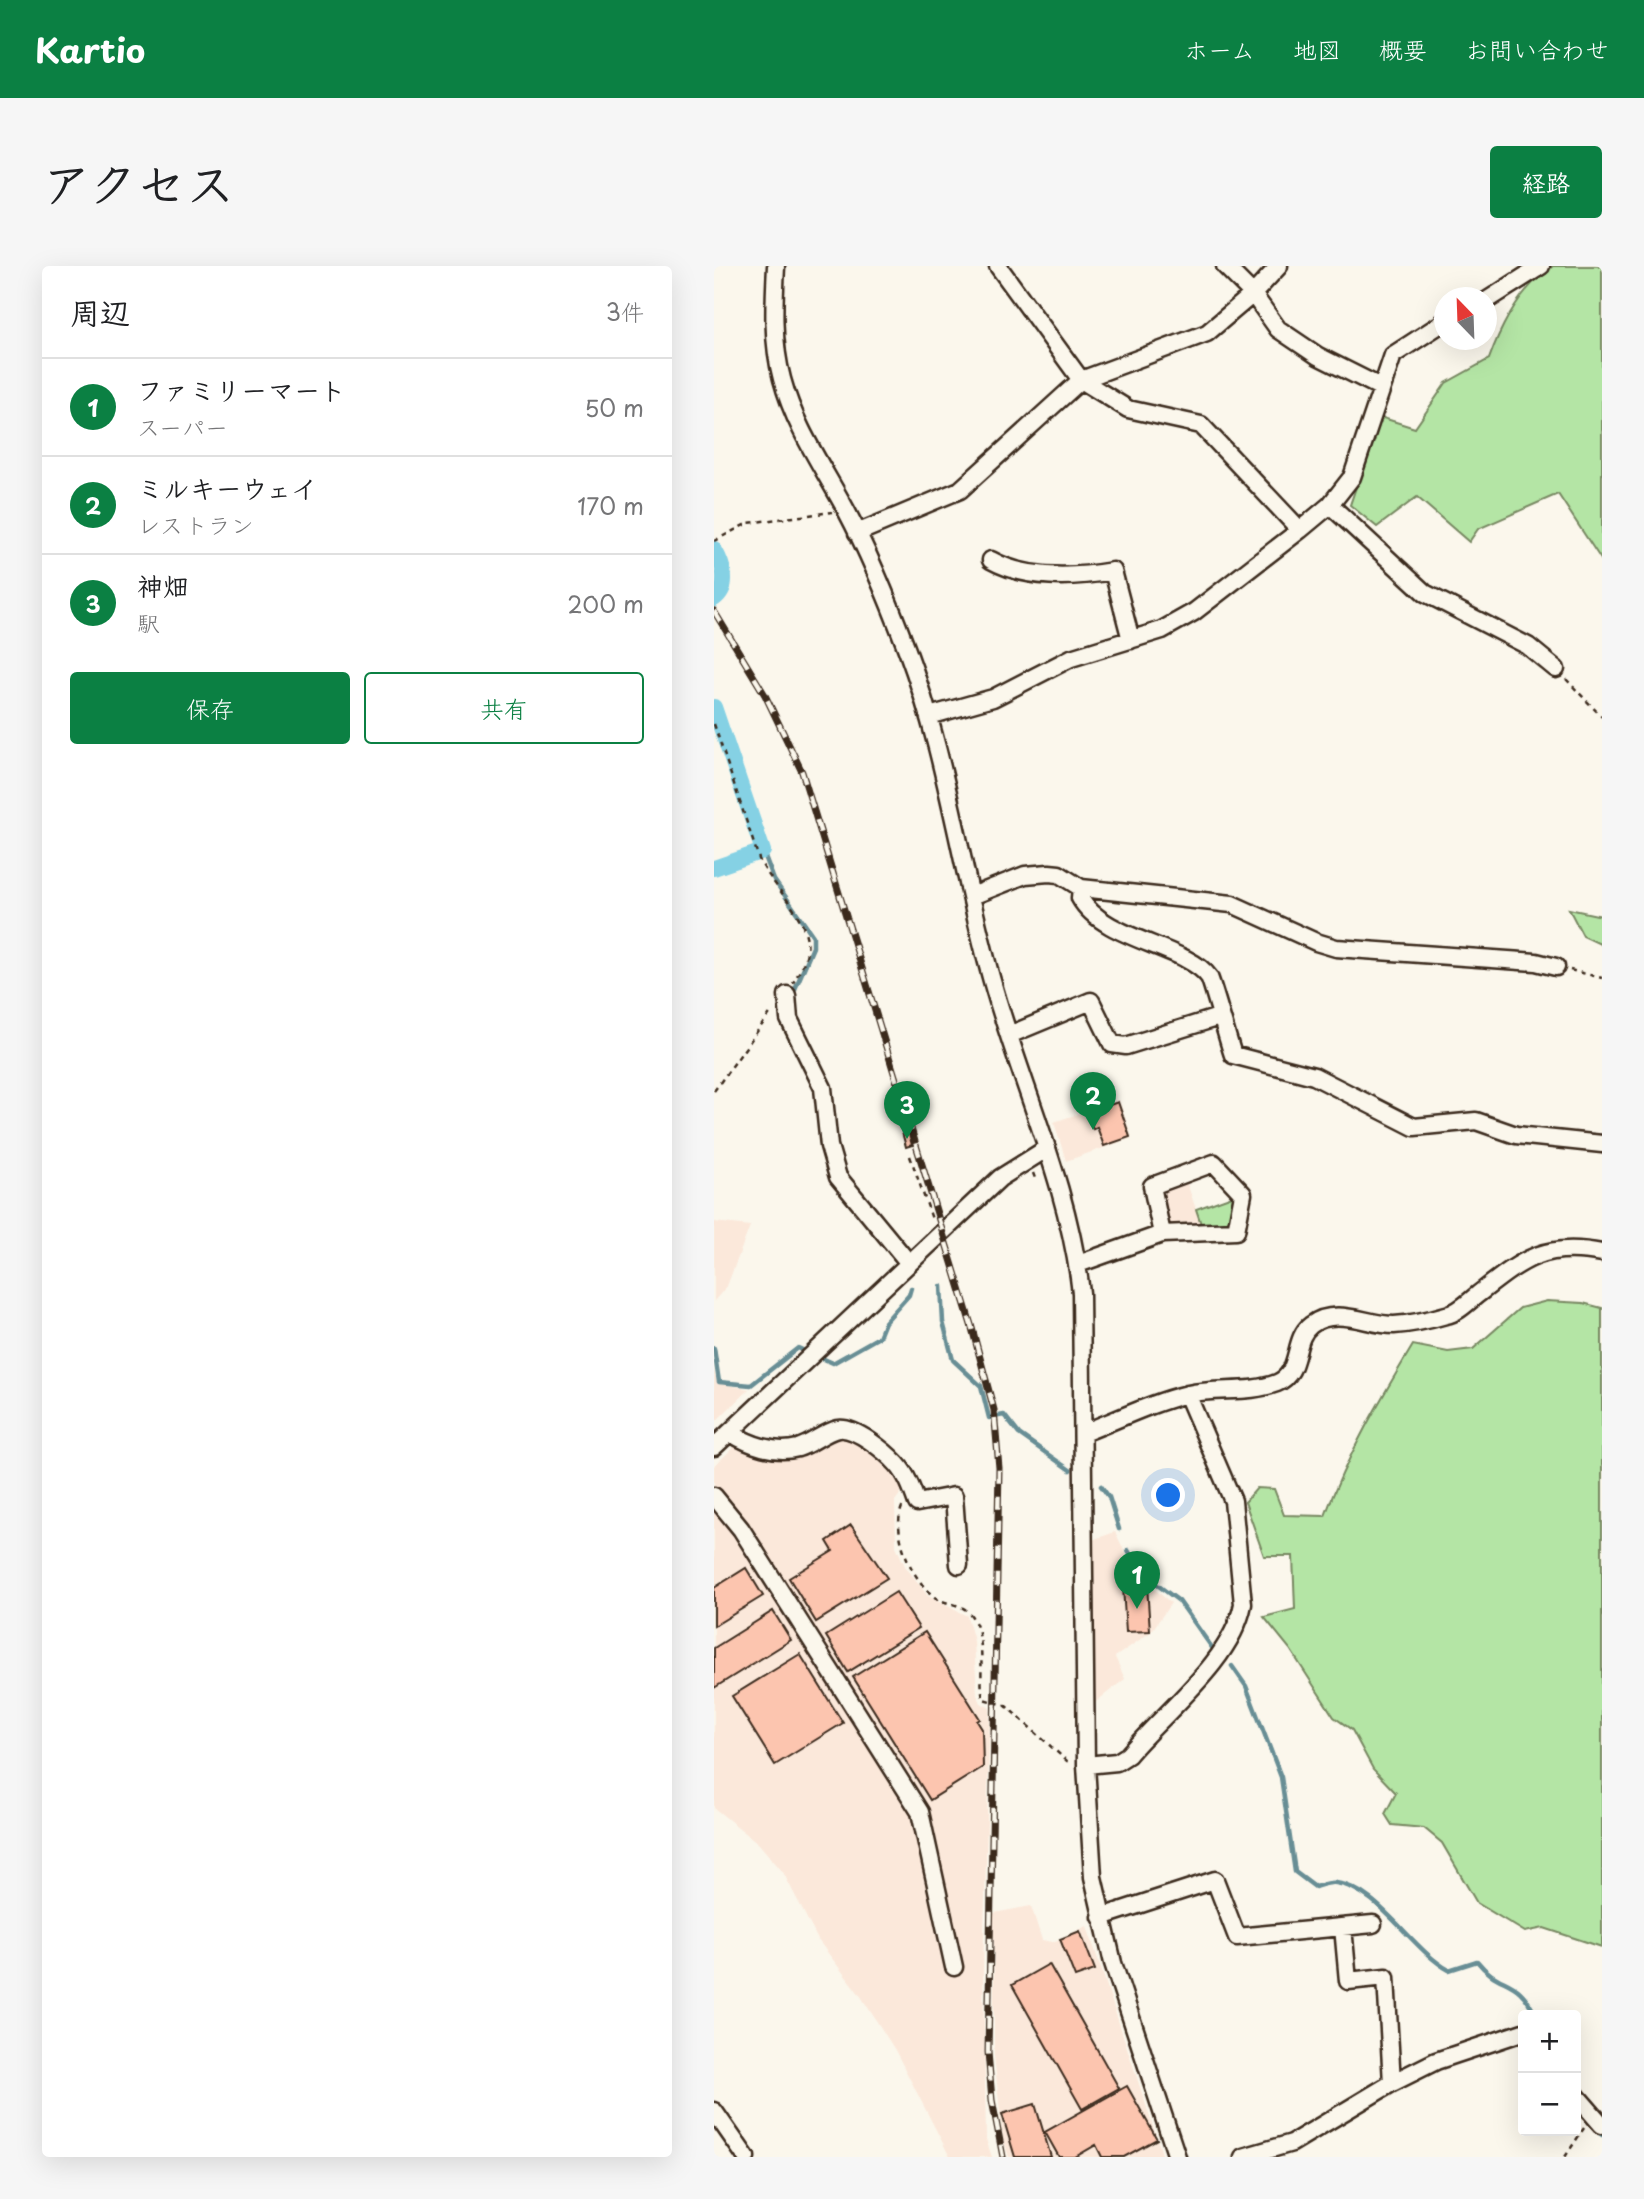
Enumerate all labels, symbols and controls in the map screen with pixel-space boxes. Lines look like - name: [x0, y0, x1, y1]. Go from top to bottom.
- text: Kartio: [35, 24, 145, 74]
- text: ホーム: [1184, 31, 1255, 67]
- text: 地図: [1293, 31, 1341, 67]
- text: 概要: [1379, 31, 1427, 67]
- text: お問い合わせ: [1465, 31, 1609, 67]
- text: アクセス: [42, 145, 235, 219]
- button: 経路: [1490, 146, 1602, 218]
- north arrow: [1434, 287, 1497, 350]
- text: 周辺: [70, 289, 130, 334]
- text: 3件: [606, 294, 644, 329]
- text: ファミリーマート: [137, 370, 346, 409]
- text: 1: [88, 390, 99, 425]
- text: 50 m: [584, 390, 644, 425]
- text: スーパー: [137, 409, 228, 444]
- text: ミルキーウェイ: [137, 468, 317, 507]
- text: 2: [85, 488, 101, 523]
- text: 170 m: [577, 488, 644, 523]
- text: レストラン: [137, 507, 254, 542]
- text: 神畑: [137, 566, 189, 605]
- text: 3: [85, 586, 101, 621]
- text: 200 m: [567, 586, 644, 621]
- text: 駅: [137, 605, 160, 640]
- button: 保存: [70, 672, 350, 744]
- button: 共有: [364, 672, 644, 744]
- pin: 2: [1070, 1072, 1116, 1130]
- pin: 3: [884, 1081, 930, 1139]
- your location: [1151, 1478, 1185, 1512]
- pin: 1: [1114, 1551, 1160, 1609]
- map controls: [1518, 2010, 1581, 2136]
- button: +: [1518, 2010, 1581, 2073]
- button: −: [1518, 2073, 1581, 2136]

